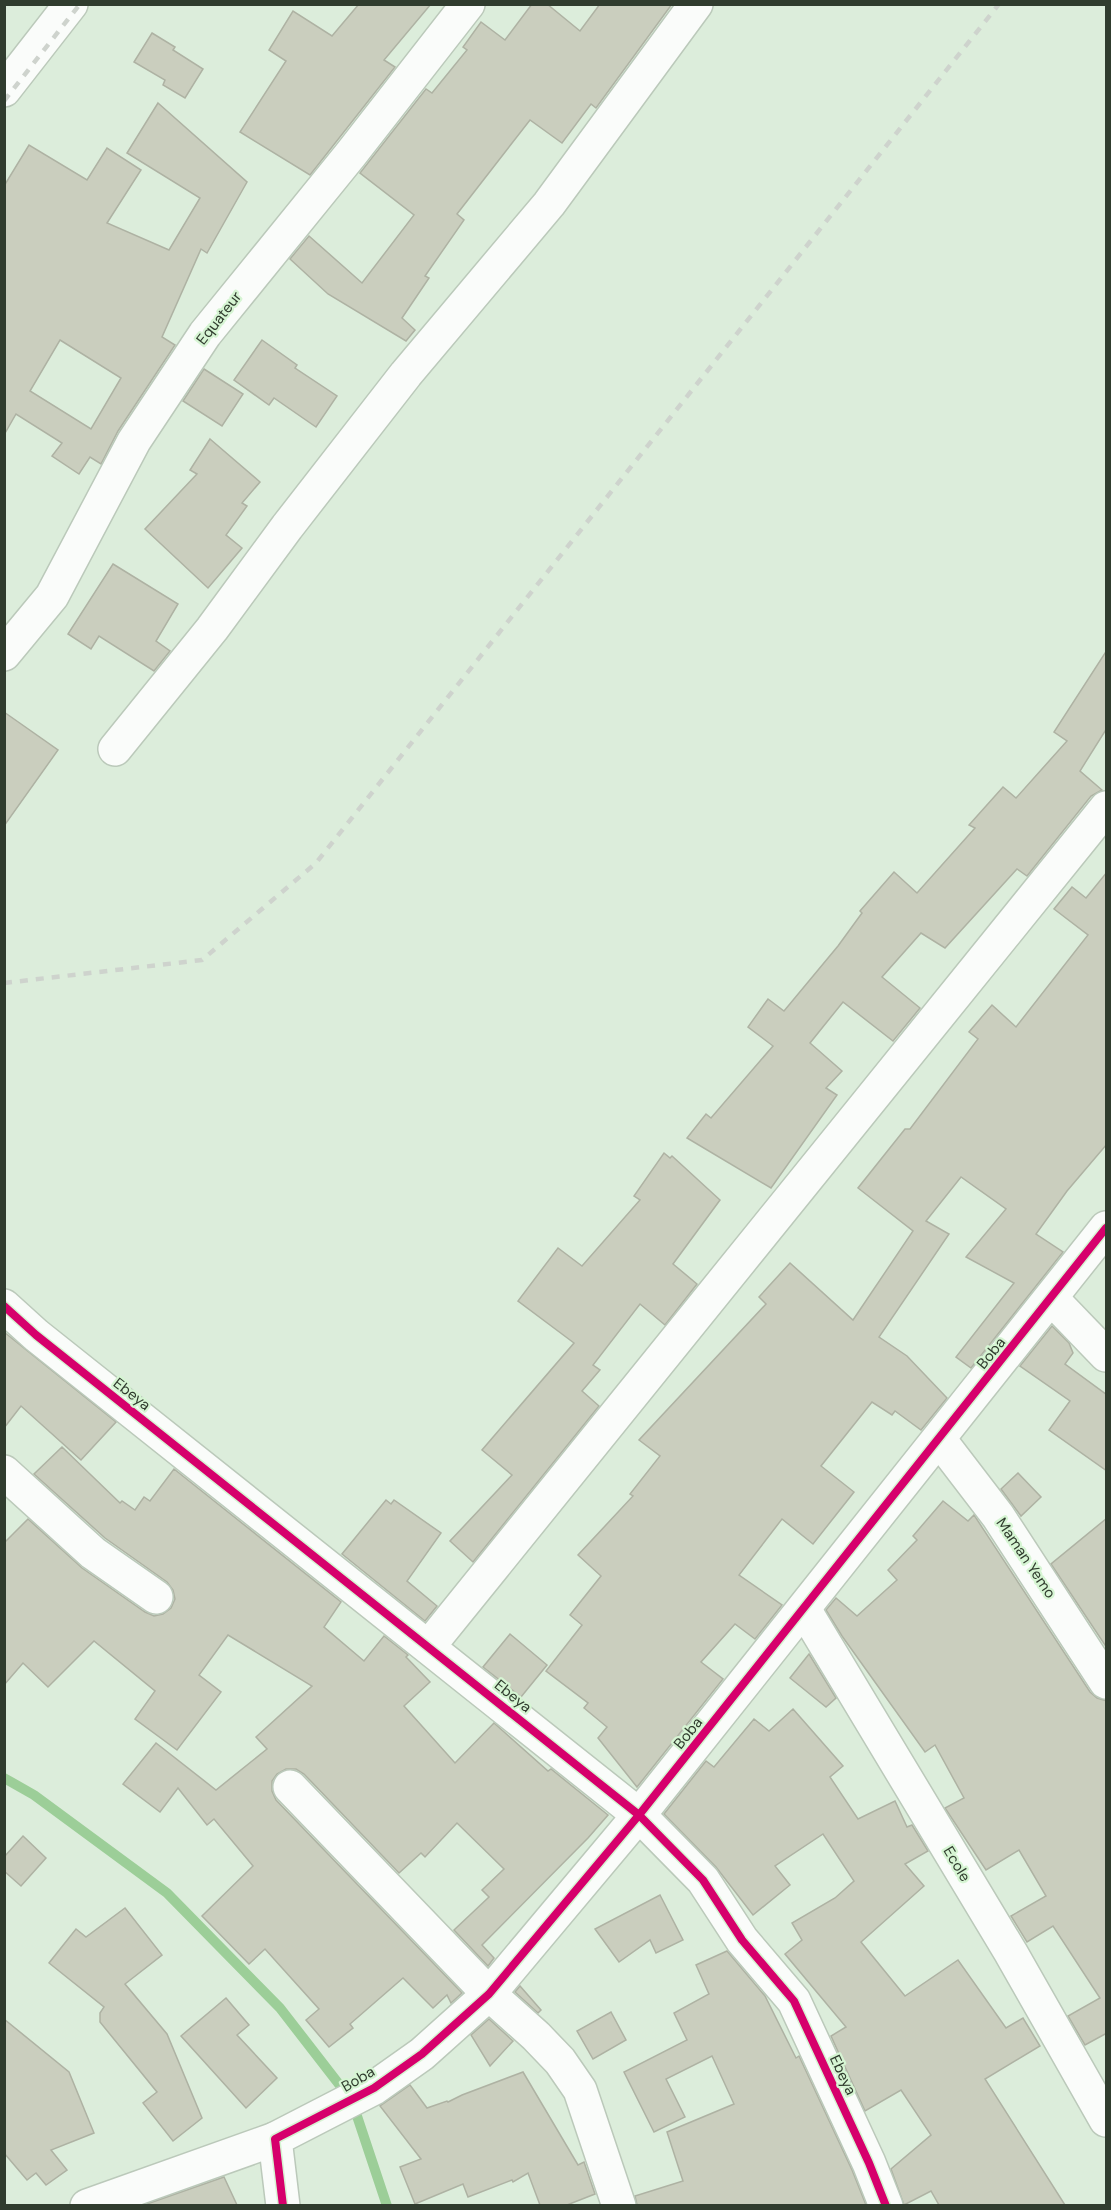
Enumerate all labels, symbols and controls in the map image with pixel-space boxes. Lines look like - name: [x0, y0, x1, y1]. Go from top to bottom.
- street label: Equateur: [192, 287, 246, 349]
- street label: Boba: [972, 1333, 1010, 1373]
- street label: Ebeya: [109, 1373, 155, 1415]
- street label: Maman Yemo: [992, 1514, 1060, 1602]
- street label: Ebeya: [490, 1675, 536, 1717]
- street label: Boba: [669, 1713, 707, 1753]
- street label: Ecole: [939, 1843, 975, 1885]
- street label: Ebeya: [825, 2052, 861, 2098]
- street label: Boba: [338, 2061, 378, 2097]

